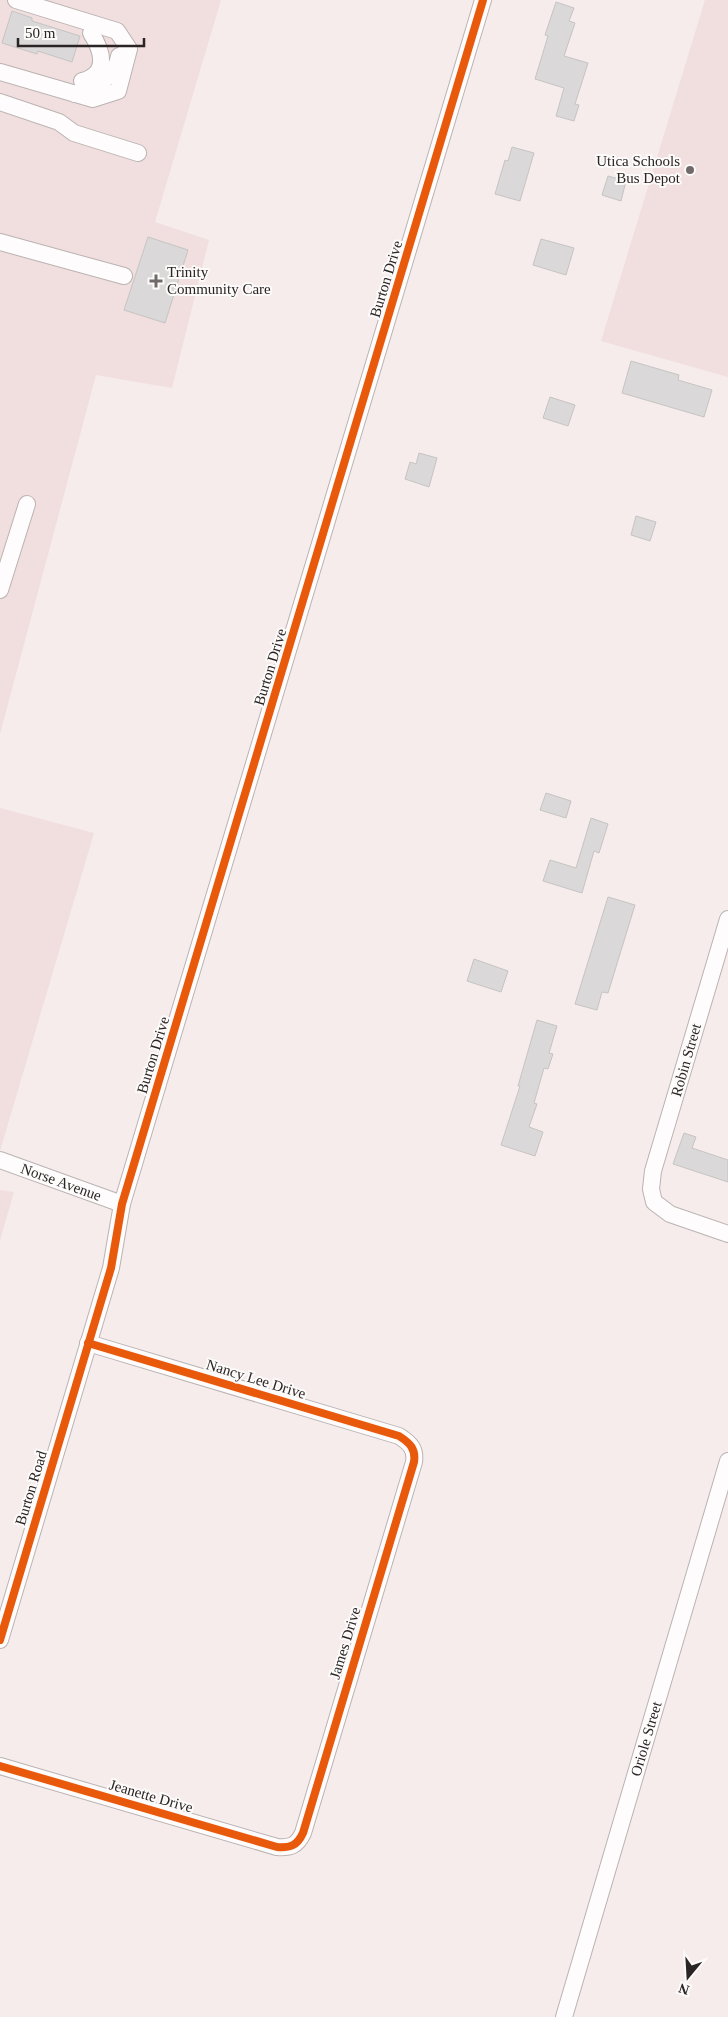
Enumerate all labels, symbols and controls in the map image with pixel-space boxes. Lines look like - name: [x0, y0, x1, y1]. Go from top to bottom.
- scale bar: [18, 15, 144, 47]
- text: 50 m: [25, 25, 56, 41]
- place label: Utica Schools Bus Depot: [596, 153, 681, 186]
- marker: Utica Schools Bus Depot: [684, 164, 696, 176]
- street label: Burton Drive: [367, 238, 405, 319]
- place label: Trinity Community Care: [167, 264, 271, 297]
- marker: Trinity Community Care: [149, 274, 163, 288]
- street label: Burton Drive: [251, 626, 289, 707]
- street label: Burton Drive: [134, 1014, 172, 1095]
- street label: Robin Street: [668, 1021, 704, 1098]
- street label: Norse Avenue: [19, 1160, 104, 1204]
- street label: Nancy Lee Drive: [204, 1356, 308, 1402]
- street label: Burton Road: [12, 1448, 50, 1527]
- street label: James Drive: [326, 1605, 364, 1681]
- street label: Oriole Street: [627, 1699, 665, 1778]
- street label: Jeanette Drive: [107, 1776, 195, 1816]
- north arrow: [663, 1952, 713, 2002]
- text: N: [677, 1980, 691, 1998]

